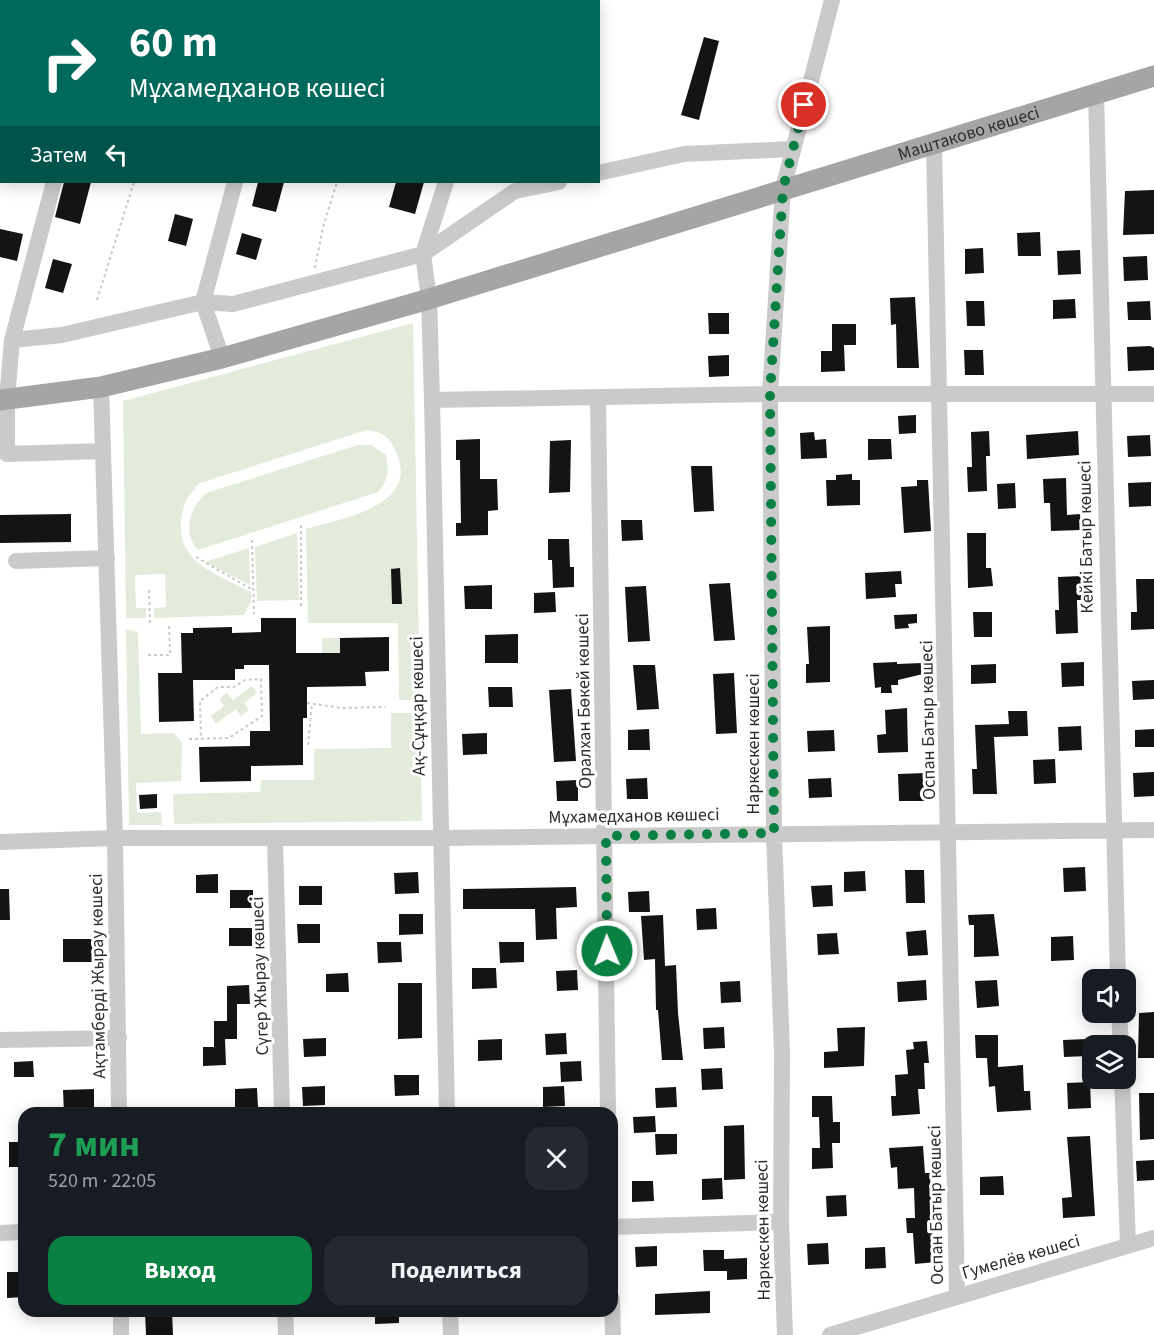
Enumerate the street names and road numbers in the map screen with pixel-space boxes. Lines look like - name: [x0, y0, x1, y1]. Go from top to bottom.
- street label: Маштаково көшесі: [895, 99, 1042, 167]
- street label: Кейкі Батыр көшесі: [1072, 460, 1100, 614]
- street label: Оралхан Бөкей көшесі: [570, 613, 598, 789]
- street label: Ақ-Сұңқар көшесі: [404, 636, 432, 776]
- street label: Оспан Батыр көшесі: [914, 640, 942, 800]
- street label: Наркескен көшесі: [741, 673, 766, 815]
- street label: Мұхамедханов көшесі: [548, 802, 720, 830]
- street label: Ақтамберді Жырау көшесі: [84, 873, 112, 1079]
- street label: Сүгер Жырау көшесі: [245, 896, 275, 1056]
- street label: Оспан Батыр көшесі: [922, 1125, 950, 1285]
- street label: Наркескен көшесі: [749, 1159, 777, 1301]
- street label: Гумелёв көшесі: [959, 1228, 1083, 1286]

